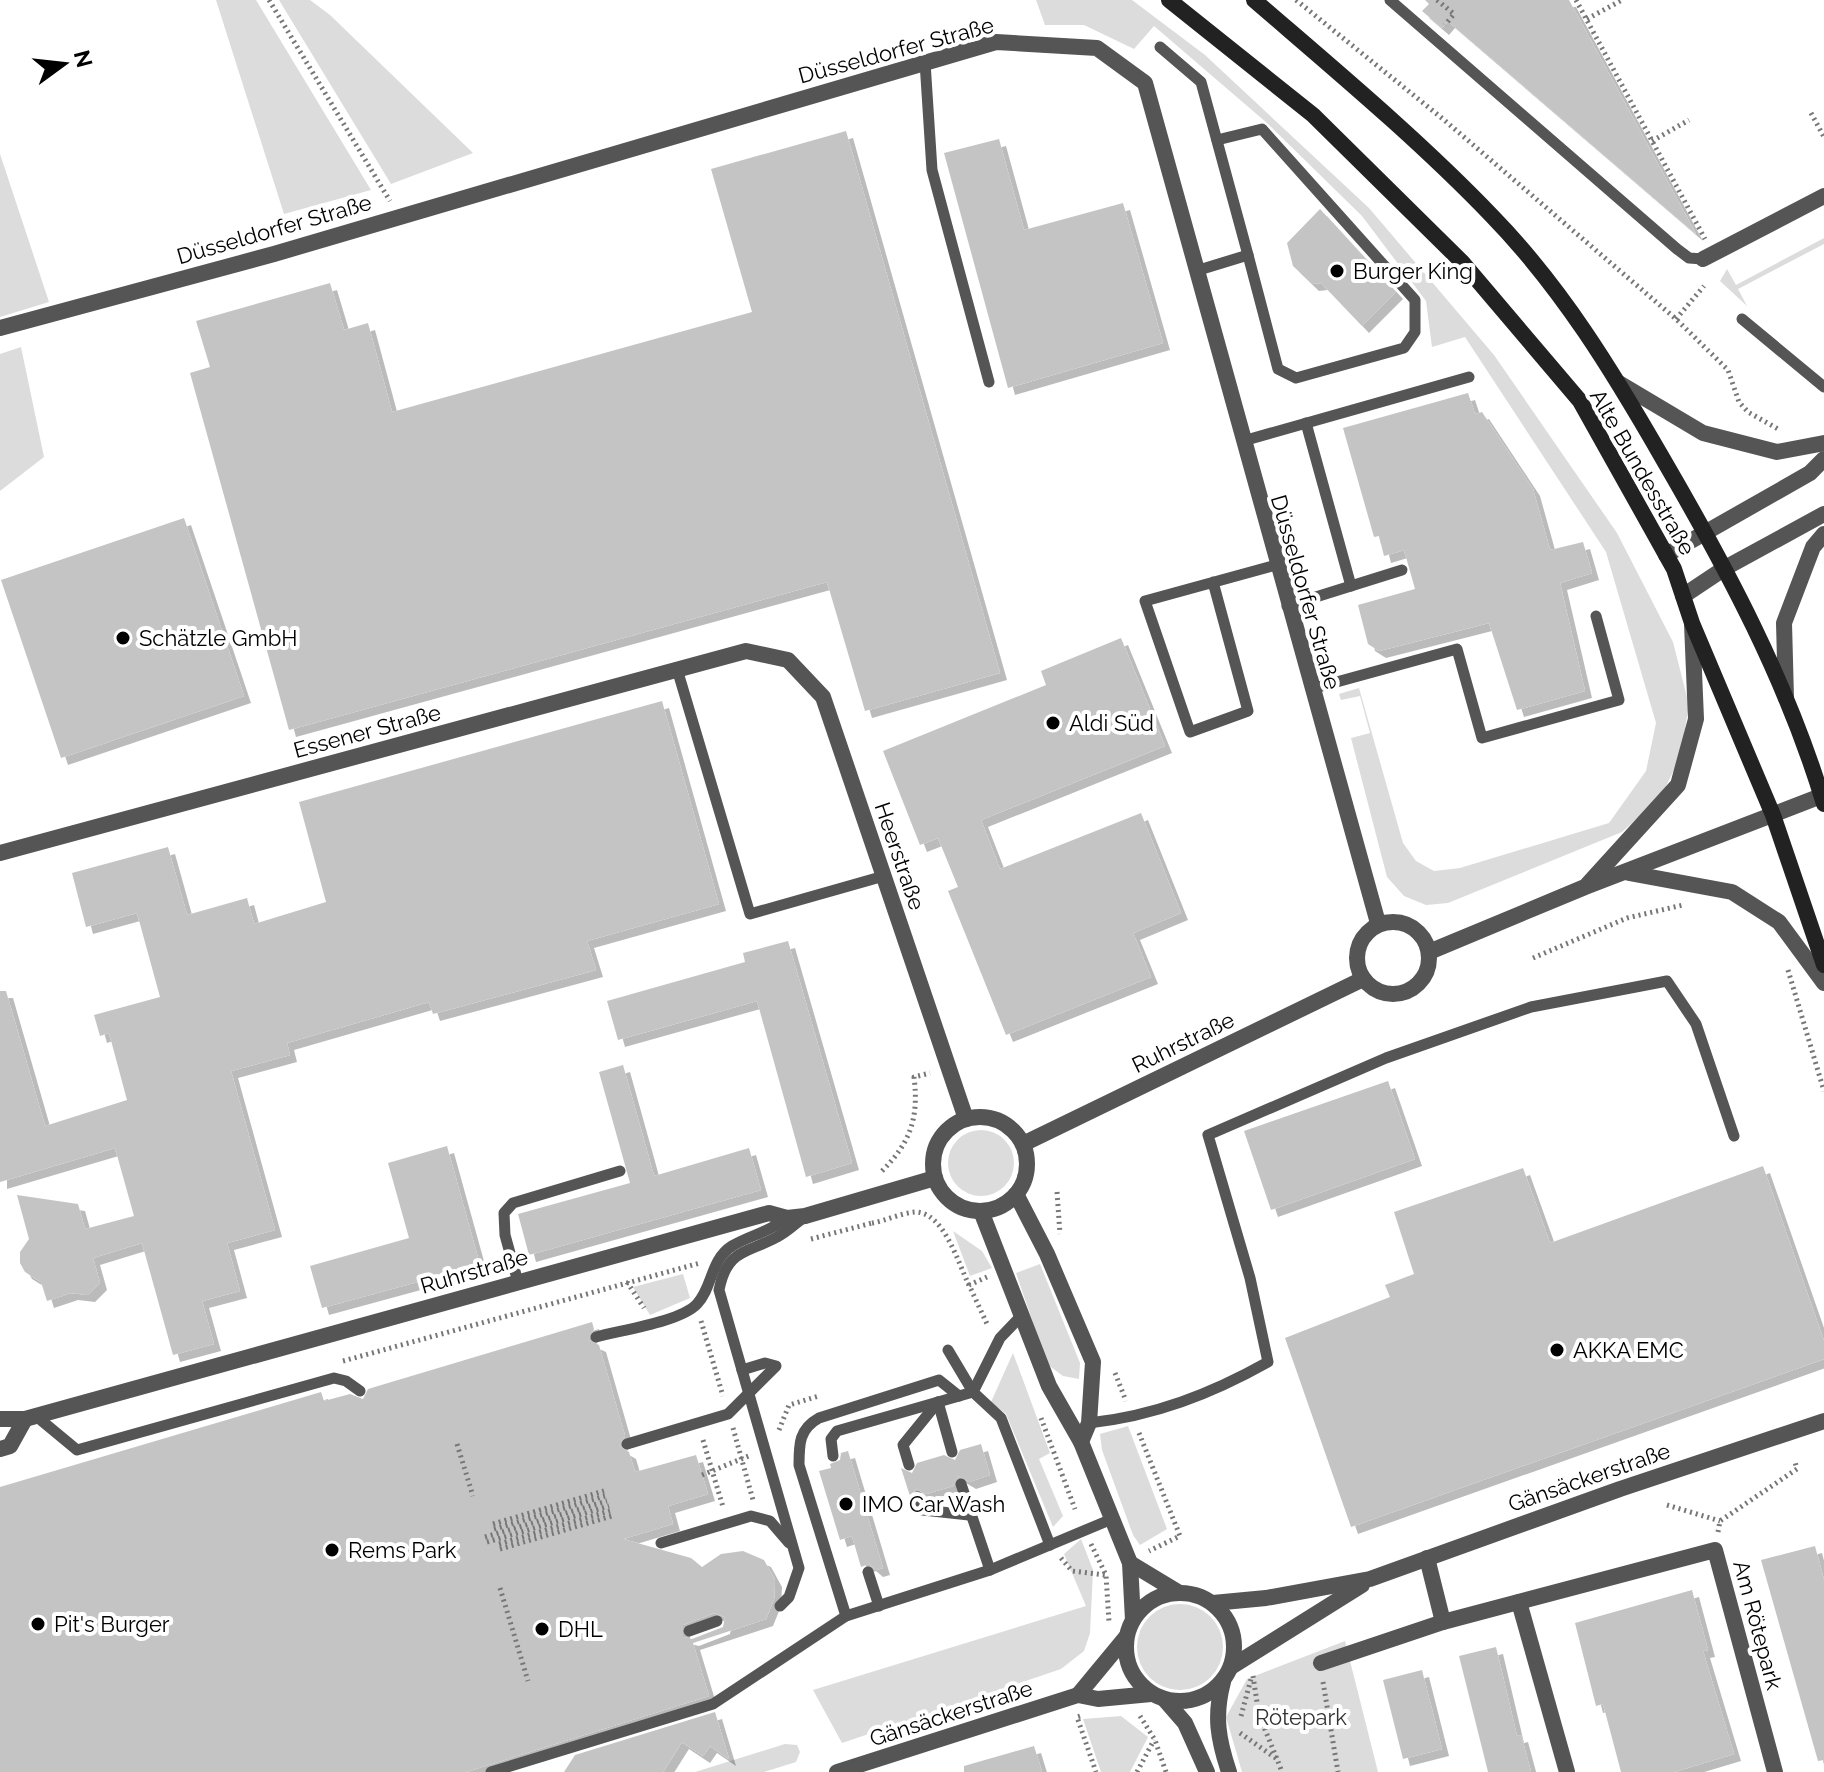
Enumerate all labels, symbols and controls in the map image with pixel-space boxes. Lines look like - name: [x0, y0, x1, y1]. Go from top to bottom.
- street label: Düsseldorfer Straße: [795, 11, 997, 89]
- north arrow: [24, 24, 104, 104]
- text: N: [69, 47, 98, 70]
- street label: Düsseldorfer Straße: [174, 189, 374, 269]
- place label: Burger King: [1353, 258, 1473, 284]
- marker: Burger King: [1328, 262, 1346, 280]
- street label: Alte Bundesstraße: [1585, 385, 1701, 560]
- street label: Düsseldorfer Straße: [1266, 492, 1346, 692]
- place label: Schätzle GmbH: [139, 625, 297, 651]
- marker: Schätzle GmbH: [114, 629, 132, 647]
- street label: Essener Straße: [291, 699, 444, 763]
- place label: Aldi Süd: [1069, 710, 1154, 736]
- marker: Aldi Süd: [1044, 714, 1062, 732]
- street label: Heerstraße: [869, 799, 931, 913]
- street label: Ruhrstraße: [1128, 1006, 1238, 1078]
- street label: Ruhrstraße: [417, 1243, 531, 1299]
- place label: AKKA EMC: [1573, 1337, 1684, 1363]
- marker: AKKA EMC: [1548, 1341, 1566, 1359]
- street label: Gänsäckerstraße: [1505, 1437, 1674, 1517]
- place label: IMO Car Wash: [862, 1491, 1005, 1517]
- marker: IMO Car Wash: [837, 1495, 855, 1513]
- place label: Rems Park: [348, 1537, 457, 1563]
- marker: Rems Park: [323, 1541, 341, 1559]
- street label: Am Rötepark: [1728, 1558, 1788, 1693]
- place label: Pit's Burger: [54, 1611, 170, 1637]
- marker: Pit's Burger: [29, 1615, 47, 1633]
- place label: DHL: [558, 1616, 603, 1642]
- marker: DHL: [533, 1620, 551, 1638]
- street label: Gänsäckerstraße: [866, 1674, 1036, 1752]
- park label: Rötepark: [1255, 1704, 1347, 1730]

